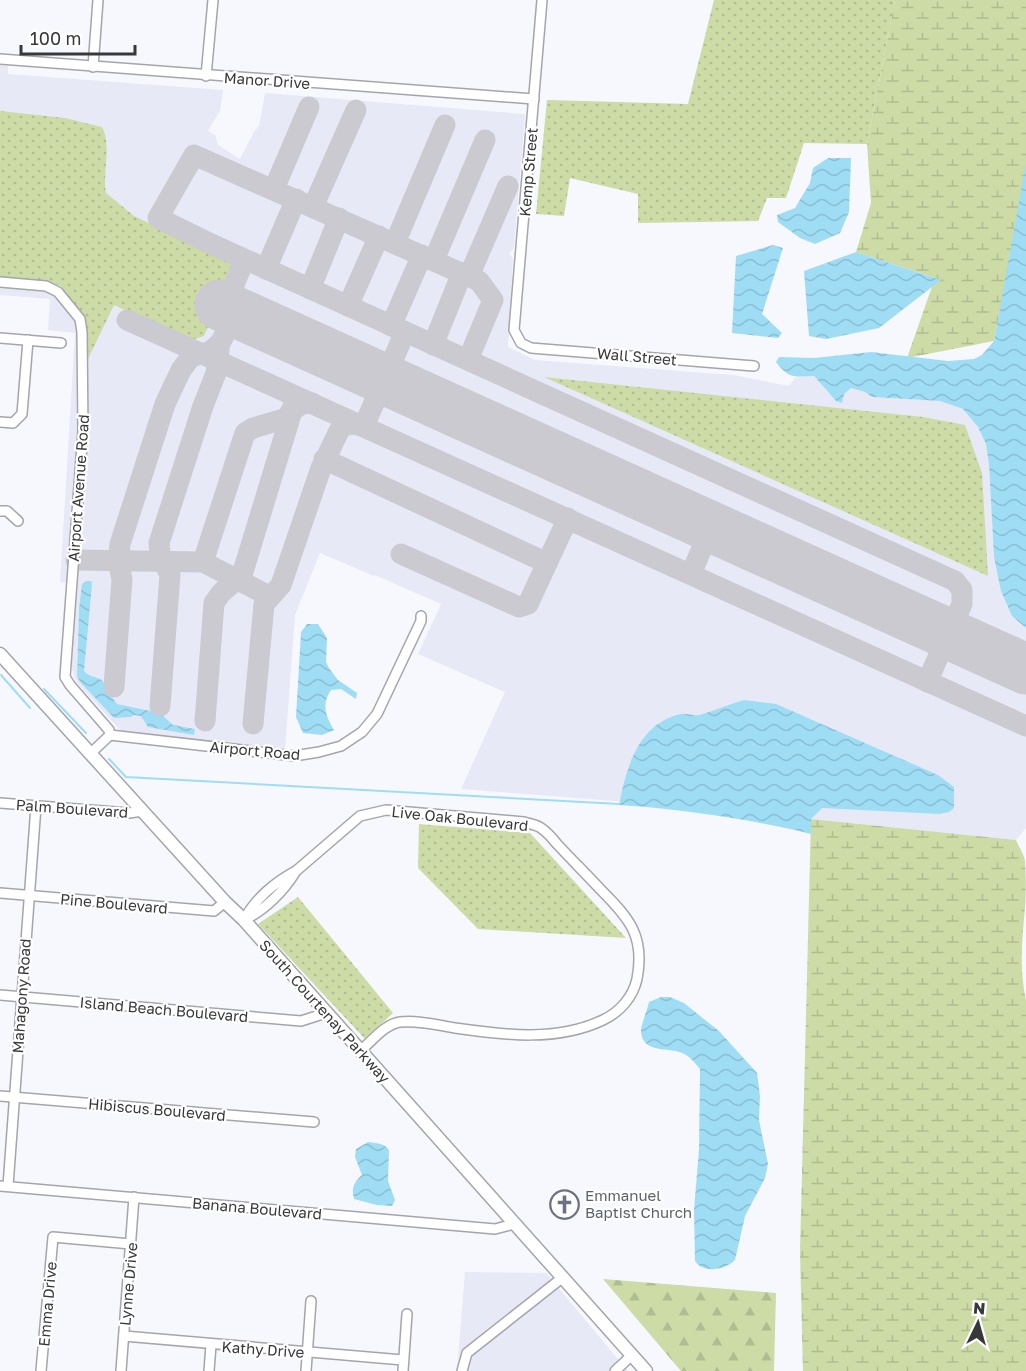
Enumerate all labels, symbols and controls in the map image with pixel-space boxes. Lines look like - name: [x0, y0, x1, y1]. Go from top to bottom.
- scale bar: [21, 18, 135, 56]
- text: 100 m: [30, 27, 81, 49]
- street label: Manor Drive: [223, 68, 311, 92]
- street label: Kemp Street: [515, 127, 541, 217]
- street label: Wall Street: [596, 344, 678, 368]
- street label: Airport Avenue Road: [64, 414, 92, 562]
- street label: Airport Road: [209, 737, 301, 763]
- street label: Palm Boulevard: [15, 795, 129, 821]
- street label: Live Oak Boulevard: [391, 802, 529, 834]
- street label: Pine Boulevard: [59, 889, 169, 917]
- street label: South Courtenay Parkway: [256, 936, 394, 1087]
- street label: Mahagony Road: [8, 938, 34, 1054]
- street label: Island Beach Boulevard: [79, 993, 249, 1025]
- street label: Hibiscus Boulevard: [87, 1094, 227, 1124]
- place label: Emmanuel Baptist Church: [585, 1186, 692, 1221]
- church icon: Emmanuel Baptist Church: [548, 1188, 580, 1220]
- street label: Banana Boulevard: [191, 1193, 323, 1223]
- street label: Lynne Drive: [115, 1241, 141, 1327]
- street label: Emma Drive: [34, 1261, 60, 1347]
- north arrow: [948, 1293, 1008, 1353]
- text: N: [972, 1298, 986, 1319]
- street label: Kathy Drive: [221, 1337, 305, 1361]

